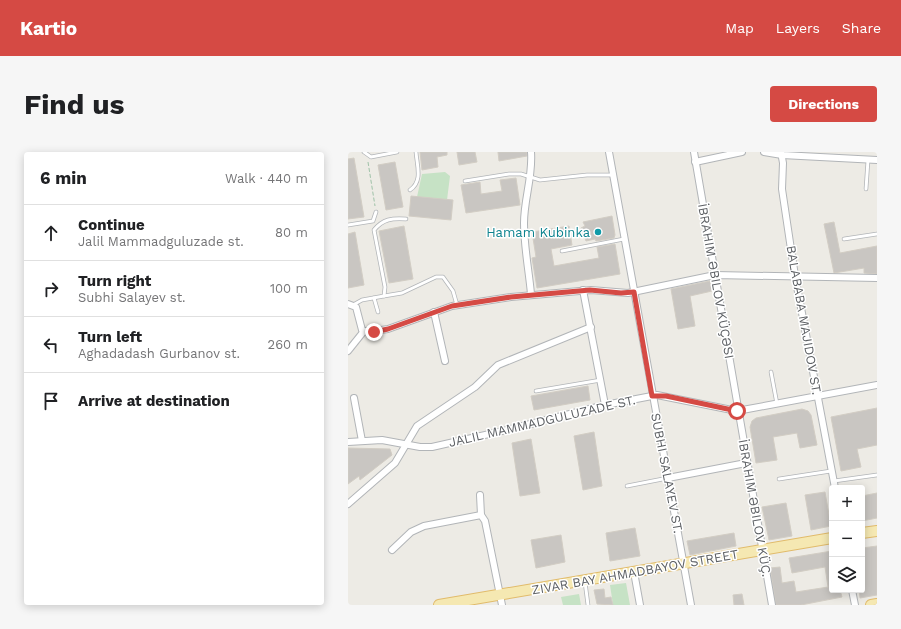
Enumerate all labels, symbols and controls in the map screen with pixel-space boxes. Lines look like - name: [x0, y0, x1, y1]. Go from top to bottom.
- text: Kartio: [20, 17, 77, 40]
- text: Map: [725, 20, 754, 36]
- text: Layers: [776, 20, 820, 36]
- text: Share: [842, 20, 881, 36]
- button: Directions: [770, 86, 877, 122]
- text: Find us: [24, 88, 124, 121]
- text: 6 min: [40, 168, 87, 188]
- text: Walk · 440 m: [225, 171, 308, 186]
- street label: İBRAHIM ƏBILOV KÜÇƏSI: [695, 202, 737, 360]
- text: Continue: [78, 216, 145, 234]
- icon: ahead: [40, 222, 62, 244]
- text: 80 m: [275, 225, 308, 240]
- place label: Hamam Kubinka: [486, 225, 591, 240]
- marker: Hamam Kubinka: [593, 227, 603, 237]
- text: Jalil Mammadguluzade st.: [78, 234, 244, 249]
- street label: BALABABA MAJIDOV ST.: [783, 244, 825, 396]
- text: Turn right: [78, 272, 151, 290]
- icon: right: [40, 278, 62, 300]
- text: 100 m: [270, 281, 308, 296]
- text: Subhi Salayev st.: [78, 290, 186, 305]
- route end: [365, 323, 383, 341]
- text: Turn left: [78, 328, 142, 346]
- icon: left: [40, 334, 62, 356]
- text: 260 m: [268, 337, 308, 352]
- text: Aghadadash Gurbanov st.: [78, 346, 240, 361]
- icon: arrive: [40, 390, 62, 412]
- text: Arrive at destination: [78, 392, 230, 410]
- street label: JALIL MAMMADGULUZADE ST.: [447, 392, 637, 450]
- route start: [728, 402, 746, 420]
- street label: SUBHI SALAYEV ST.: [648, 412, 686, 534]
- street label: İBRAHIM ƏBILOV KÜÇ.: [736, 438, 774, 578]
- map controls: [829, 485, 865, 593]
- button: +: [829, 485, 865, 521]
- button: −: [829, 521, 865, 557]
- street label: ZIVAR BAY AHMADBAYOV STREET: [531, 546, 740, 598]
- button: layers: [829, 557, 865, 593]

